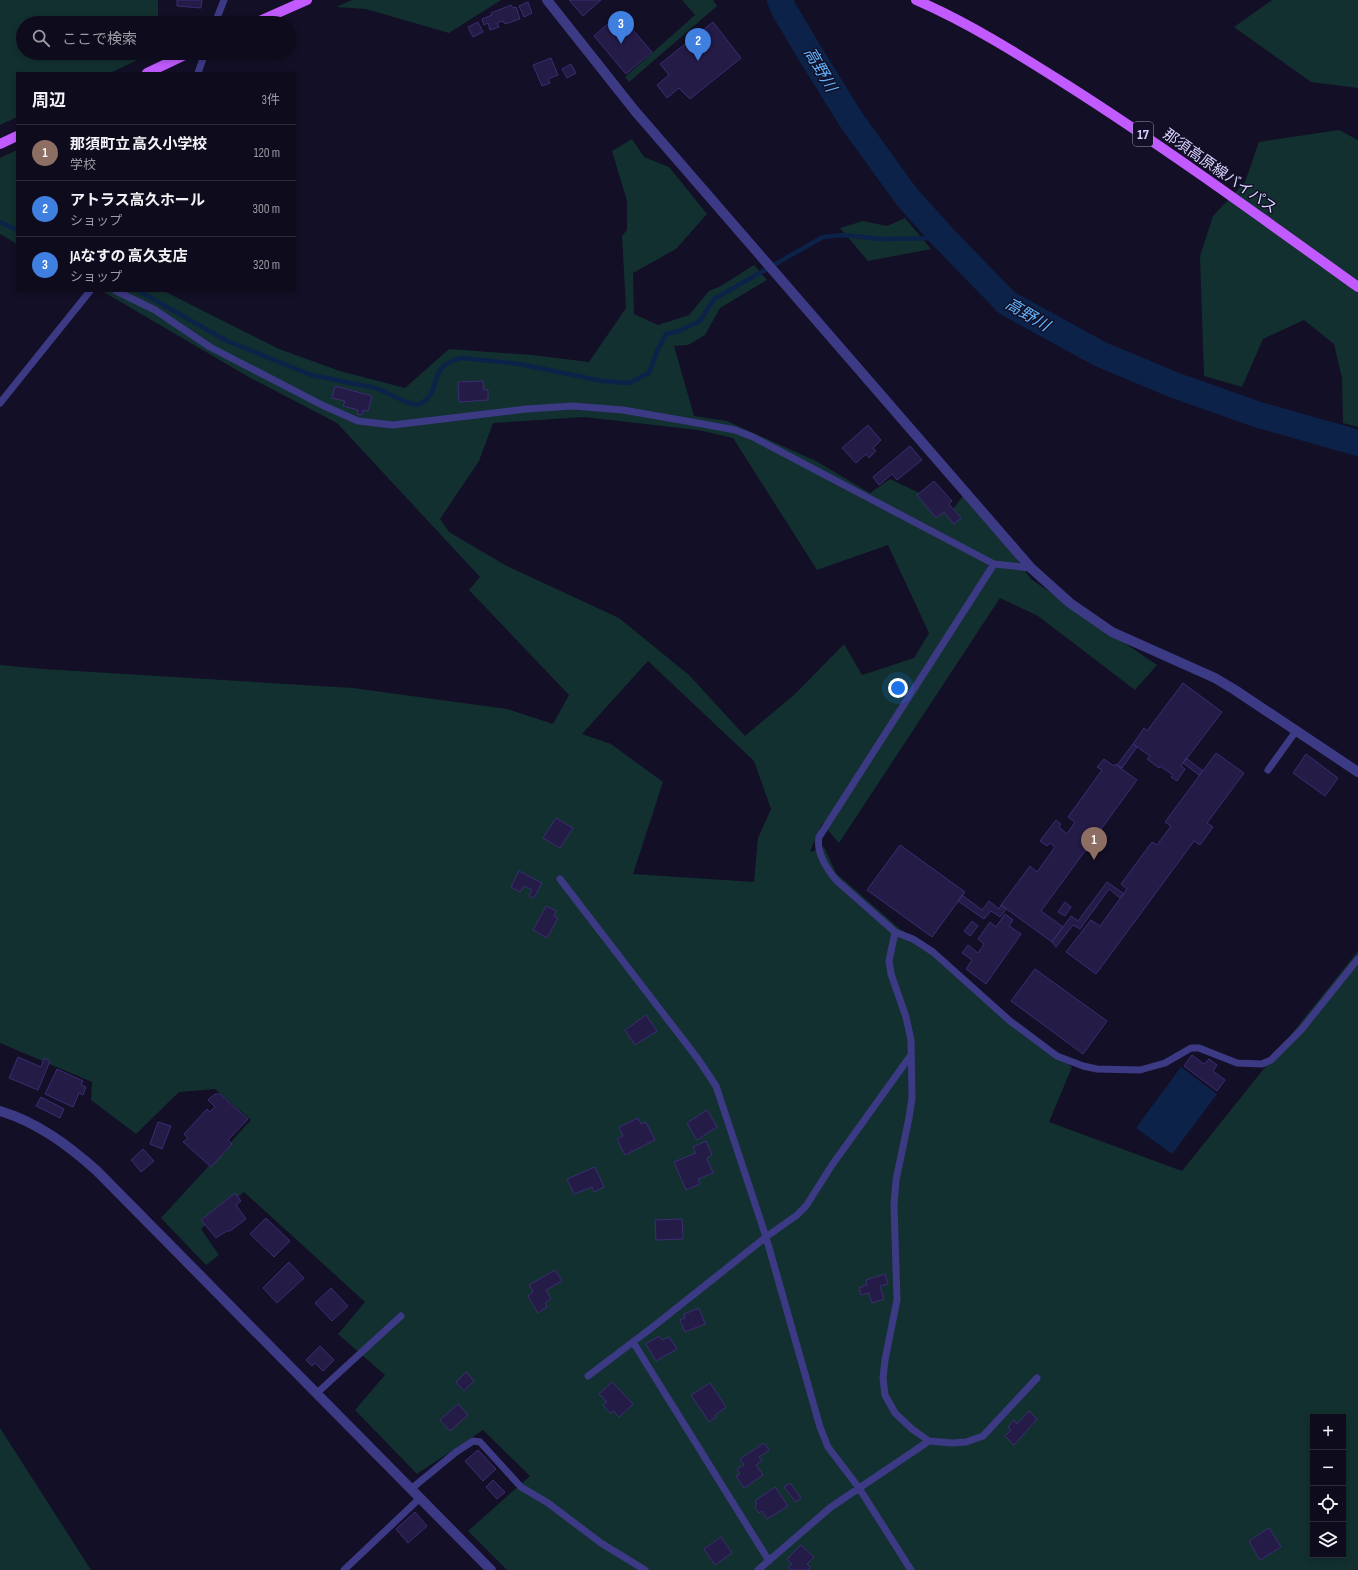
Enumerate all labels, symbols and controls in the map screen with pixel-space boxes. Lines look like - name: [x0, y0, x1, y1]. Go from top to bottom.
- pin: 3: [608, 11, 634, 44]
- search box: [16, 16, 296, 60]
- icon: search: [30, 27, 52, 49]
- pin: 2: [685, 28, 711, 61]
- text: ここで検索: [62, 30, 137, 49]
- water label: 高野川: [799, 44, 841, 97]
- text: 周辺: [32, 91, 66, 111]
- text: 3件: [262, 92, 280, 108]
- road number: 17: [1133, 122, 1153, 146]
- street label: 那須高原線バイパス: [1159, 125, 1280, 218]
- text: 那須町立 高久小学校: [70, 135, 207, 154]
- text: 1: [42, 145, 48, 161]
- text: 120 m: [254, 145, 280, 161]
- text: 学校: [70, 157, 96, 173]
- text: アトラス高久ホール: [70, 191, 205, 210]
- text: 2: [42, 201, 48, 217]
- text: 300 m: [253, 201, 280, 217]
- text: ショップ: [70, 213, 122, 229]
- text: JAなすの 高久支店: [70, 247, 188, 266]
- text: 3: [42, 257, 48, 273]
- text: 320 m: [253, 257, 280, 273]
- text: ショップ: [70, 269, 122, 285]
- water label: 高野川: [1002, 295, 1054, 337]
- your location: [888, 678, 908, 698]
- pin: 1: [1081, 827, 1107, 860]
- map controls: [1310, 1414, 1346, 1558]
- button: +: [1310, 1414, 1346, 1450]
- button: −: [1310, 1450, 1346, 1486]
- button: locate: [1310, 1486, 1346, 1522]
- button: layers: [1310, 1522, 1346, 1558]

